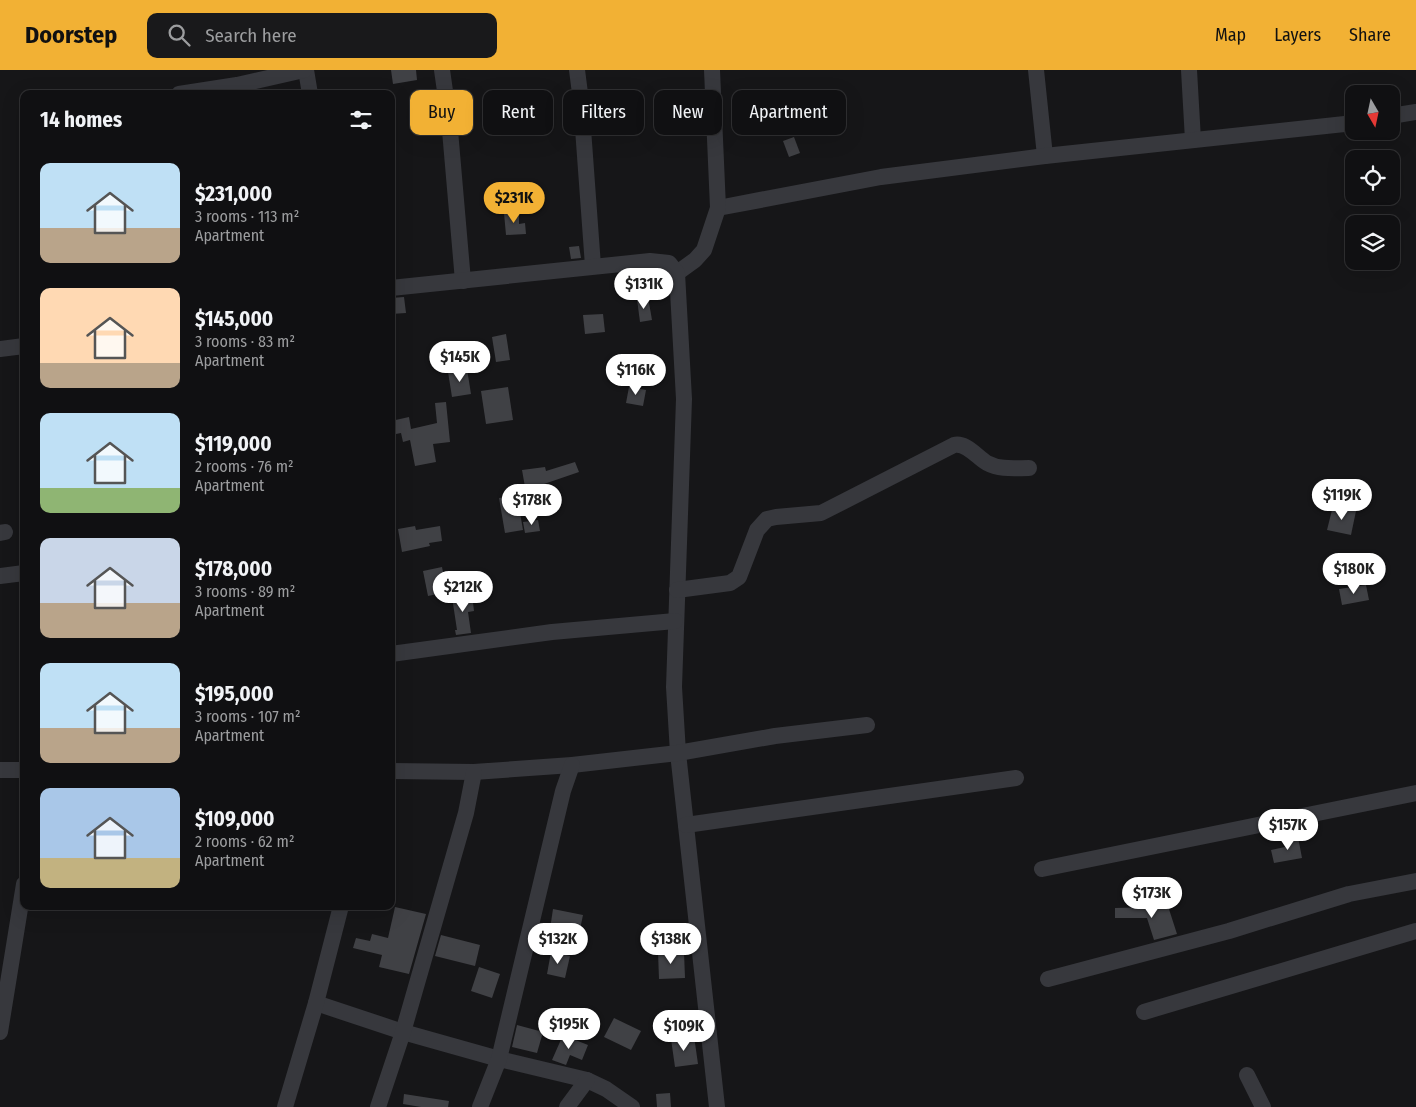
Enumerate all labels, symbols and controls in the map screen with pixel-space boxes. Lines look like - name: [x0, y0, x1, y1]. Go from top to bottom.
- search box: [147, 13, 497, 58]
- text: Doorstep: [25, 21, 117, 49]
- icon: search: [165, 21, 193, 49]
- text: Search here: [205, 24, 297, 47]
- text: Map: [1215, 24, 1246, 46]
- text: Layers: [1274, 24, 1321, 46]
- text: Share: [1349, 24, 1391, 46]
- north arrow: [1345, 85, 1400, 140]
- map controls: [1345, 85, 1400, 270]
- chip: Buy: [410, 90, 473, 135]
- chip: Rent: [483, 90, 553, 135]
- chip: Filters: [563, 90, 644, 135]
- chip: New: [654, 90, 722, 135]
- chip: Apartment: [732, 90, 846, 135]
- icon: filters: [347, 106, 375, 134]
- text: 14 homes: [40, 107, 122, 133]
- button: locate: [1345, 150, 1400, 205]
- text: $231,000: [195, 181, 272, 207]
- pin: $231K: [479, 182, 549, 224]
- icon: home: [80, 183, 140, 243]
- text: $231K: [495, 188, 533, 207]
- text: 3 rooms · 113 m²: [195, 207, 299, 226]
- button: layers: [1345, 215, 1400, 270]
- text: Apartment: [195, 226, 264, 245]
- pin: $131K: [609, 268, 679, 310]
- text: $131K: [625, 274, 663, 293]
- text: $145,000: [195, 306, 273, 332]
- icon: home: [80, 308, 140, 368]
- text: 3 rooms · 83 m²: [195, 332, 295, 351]
- pin: $145K: [425, 340, 495, 383]
- text: $145K: [440, 347, 480, 366]
- text: Apartment: [195, 351, 264, 370]
- pin: $116K: [601, 354, 671, 396]
- text: $116K: [617, 360, 655, 379]
- text: $119,000: [195, 431, 272, 457]
- icon: home: [80, 433, 140, 493]
- text: 2 rooms · 76 m²: [195, 457, 294, 476]
- text: Apartment: [195, 476, 264, 495]
- pin: $119K: [1307, 478, 1377, 521]
- pin: $178K: [497, 484, 567, 526]
- text: $119K: [1323, 485, 1361, 504]
- text: $178K: [513, 490, 551, 509]
- pin: $180K: [1319, 552, 1389, 595]
- text: $178,000: [195, 556, 272, 582]
- icon: home: [80, 558, 140, 618]
- text: $180K: [1334, 559, 1374, 578]
- pin: $212K: [428, 570, 498, 613]
- text: $212K: [444, 577, 482, 596]
- text: 3 rooms · 89 m²: [195, 582, 295, 601]
- text: Apartment: [195, 601, 264, 620]
- text: $195,000: [195, 681, 274, 707]
- icon: home: [80, 683, 140, 743]
- text: 3 rooms · 107 m²: [195, 707, 301, 726]
- text: Apartment: [195, 726, 264, 745]
- text: $109,000: [195, 806, 275, 832]
- icon: home: [80, 808, 140, 868]
- pin: $157K: [1253, 808, 1323, 851]
- text: $157K: [1269, 815, 1307, 834]
- text: 2 rooms · 62 m²: [195, 832, 294, 851]
- text: Apartment: [195, 851, 264, 870]
- pin: $173K: [1117, 876, 1187, 919]
- text: $173K: [1133, 883, 1171, 902]
- pin: $132K: [523, 922, 593, 965]
- pin: $138K: [636, 922, 706, 965]
- text: $132K: [539, 929, 577, 948]
- text: $138K: [651, 929, 691, 948]
- pin: $195K: [534, 1008, 604, 1050]
- pin: $109K: [649, 1010, 719, 1052]
- text: $195K: [549, 1014, 589, 1033]
- text: $109K: [664, 1016, 704, 1035]

